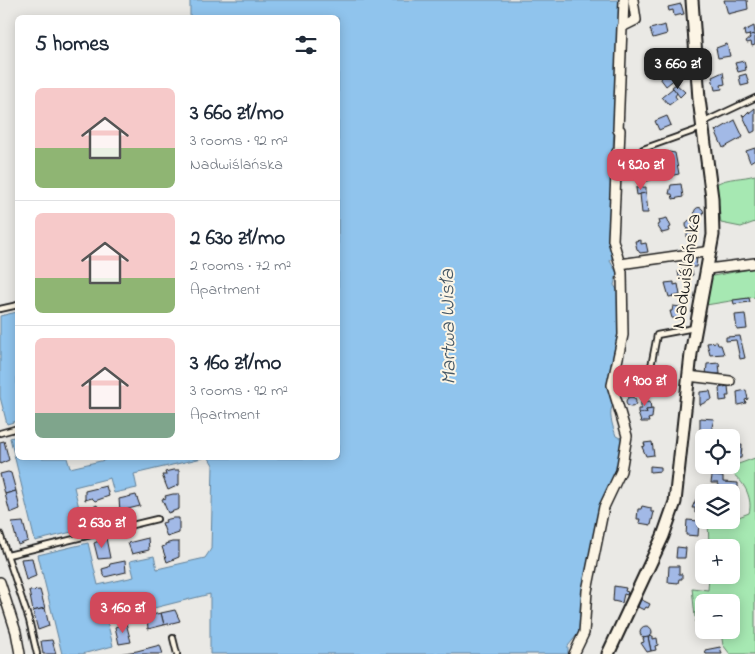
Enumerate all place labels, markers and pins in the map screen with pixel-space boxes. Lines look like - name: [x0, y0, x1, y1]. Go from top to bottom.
- pin: 3 660 zł: [626, 48, 730, 90]
- pin: 4 820 zł: [589, 148, 693, 191]
- pin: 1 900 zł: [593, 364, 697, 407]
- pin: 2 630 zł: [50, 506, 154, 549]
- pin: 3 160 zł: [71, 592, 175, 634]

